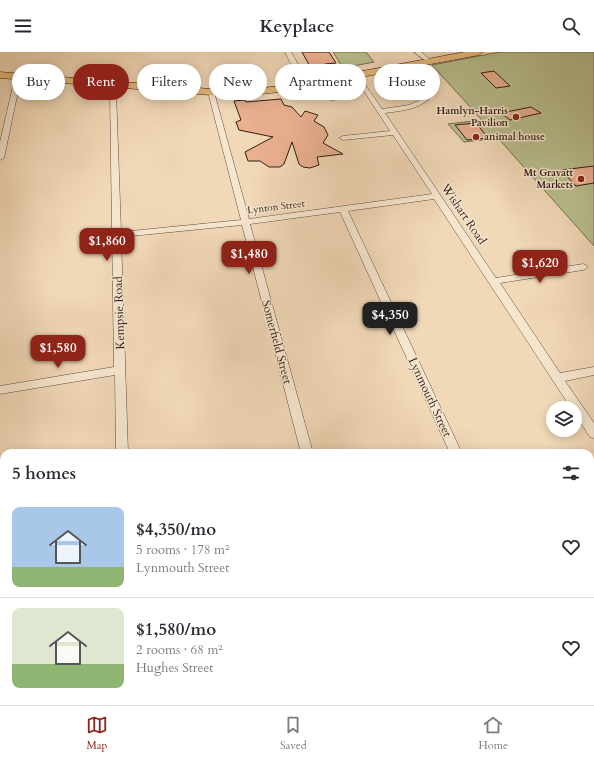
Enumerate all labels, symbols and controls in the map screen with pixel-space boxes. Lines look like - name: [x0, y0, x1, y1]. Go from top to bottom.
- text: Keyplace: [260, 14, 334, 39]
- icon: menu: [12, 15, 34, 37]
- icon: search: [560, 15, 582, 37]
- chip: Buy: [12, 64, 65, 100]
- chip: Rent: [73, 64, 129, 100]
- chip: Filters: [137, 64, 201, 100]
- chip: New: [209, 64, 267, 100]
- chip: Apartment: [275, 64, 366, 100]
- chip: House: [374, 64, 440, 100]
- place label: Hamlyn-Harris Pavilion: [437, 104, 509, 130]
- marker: Hamlyn-Harris Pavilion: [511, 112, 521, 122]
- place label: animal house: [484, 130, 545, 144]
- marker: animal house: [471, 132, 481, 142]
- place label: Mt Gravatt Markets: [523, 166, 573, 192]
- marker: Mt Gravatt Markets: [576, 174, 586, 184]
- street label: Wishart Road: [437, 180, 491, 248]
- street label: Lynton Street: [246, 196, 306, 217]
- pin: $1,860: [74, 228, 140, 262]
- text: $1,860: [88, 232, 126, 250]
- pin: $1,480: [216, 241, 282, 275]
- text: $1,480: [230, 245, 268, 263]
- pin: $1,620: [507, 250, 573, 284]
- text: $1,620: [521, 254, 559, 272]
- street label: Kempsie Road: [110, 275, 128, 350]
- street label: Somerfield Street: [258, 298, 296, 386]
- pin: $4,350: [357, 302, 423, 336]
- text: $4,350: [371, 306, 409, 324]
- pin: $1,580: [25, 335, 91, 369]
- text: $1,580: [39, 339, 77, 357]
- street label: Lynmouth Street: [405, 355, 456, 440]
- map controls: [546, 401, 582, 437]
- button: layers: [546, 401, 582, 437]
- text: 5 homes: [12, 462, 76, 485]
- icon: filters: [560, 462, 582, 484]
- text: $4,350/mo: [136, 518, 216, 541]
- icon: home: [44, 523, 92, 571]
- icon: heart: [560, 536, 582, 558]
- text: 5 rooms · 178 m²: [136, 541, 229, 559]
- text: Lynmouth Street: [136, 559, 229, 577]
- text: $1,580/mo: [136, 618, 216, 641]
- icon: home: [44, 624, 92, 672]
- icon: heart: [560, 637, 582, 659]
- text: 2 rooms · 68 m²: [136, 641, 223, 659]
- text: Hughes Street: [136, 659, 213, 677]
- tab: Map: [86, 714, 108, 753]
- tab: Saved: [280, 714, 307, 753]
- tab: Home: [479, 714, 508, 753]

